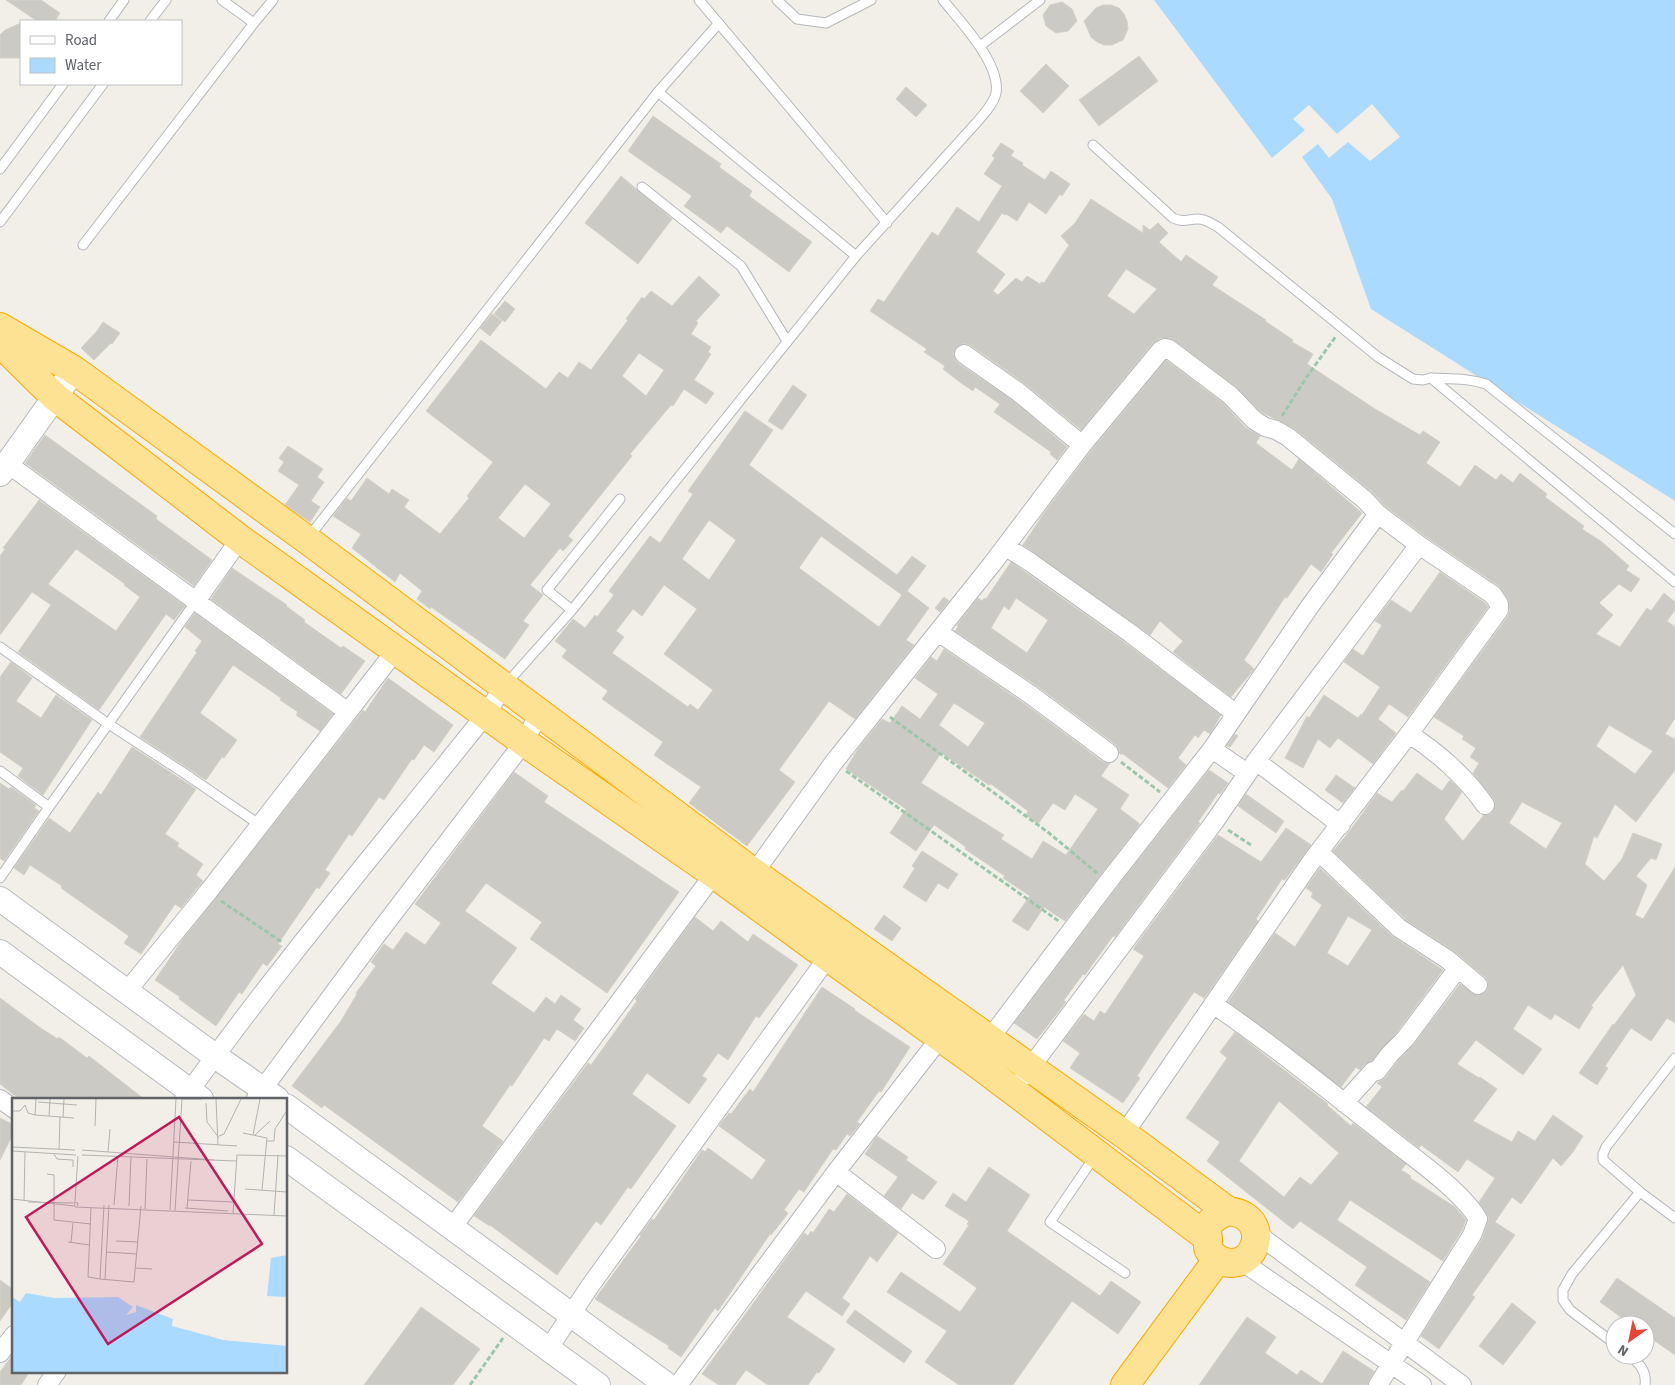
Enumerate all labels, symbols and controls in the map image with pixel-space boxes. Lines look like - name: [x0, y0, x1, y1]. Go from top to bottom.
- legend: [20, 20, 182, 85]
- text: Road: [65, 30, 97, 51]
- text: Water: [65, 55, 102, 76]
- inset map: [12, 1098, 288, 1372]
- north arrow: [1605, 1315, 1655, 1365]
- text: N: [1614, 1339, 1633, 1361]

